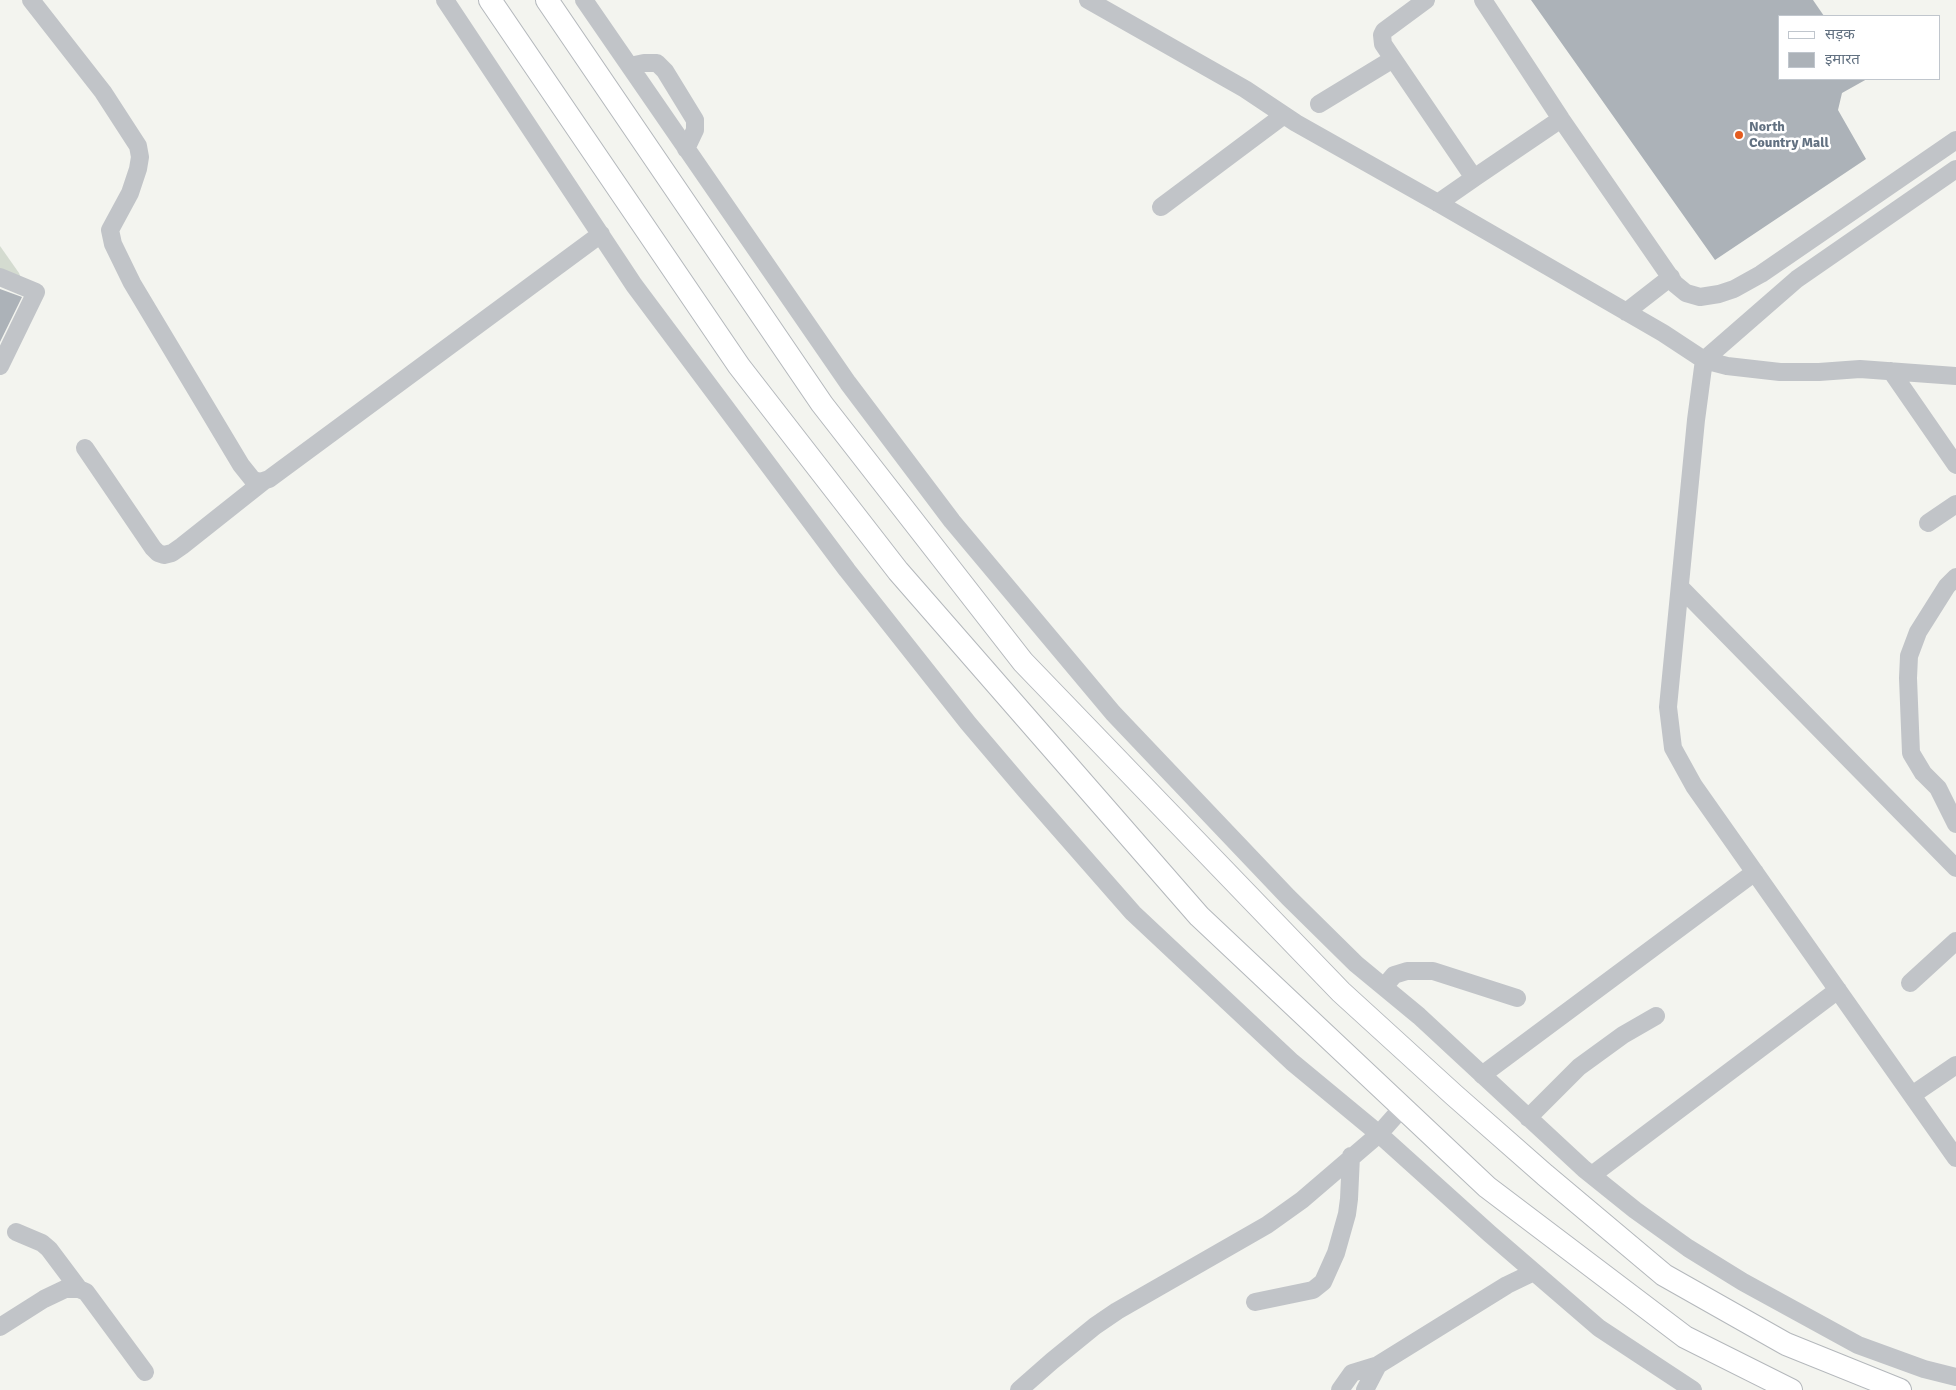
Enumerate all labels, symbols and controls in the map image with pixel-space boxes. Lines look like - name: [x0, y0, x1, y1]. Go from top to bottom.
- legend: [1778, 15, 1941, 80]
- text: सड़क: [1825, 25, 1855, 43]
- text: इमारत: [1825, 50, 1860, 68]
- place label: North Country Mall: [1749, 119, 1829, 152]
- marker: North Country Mall: [1733, 129, 1745, 141]

